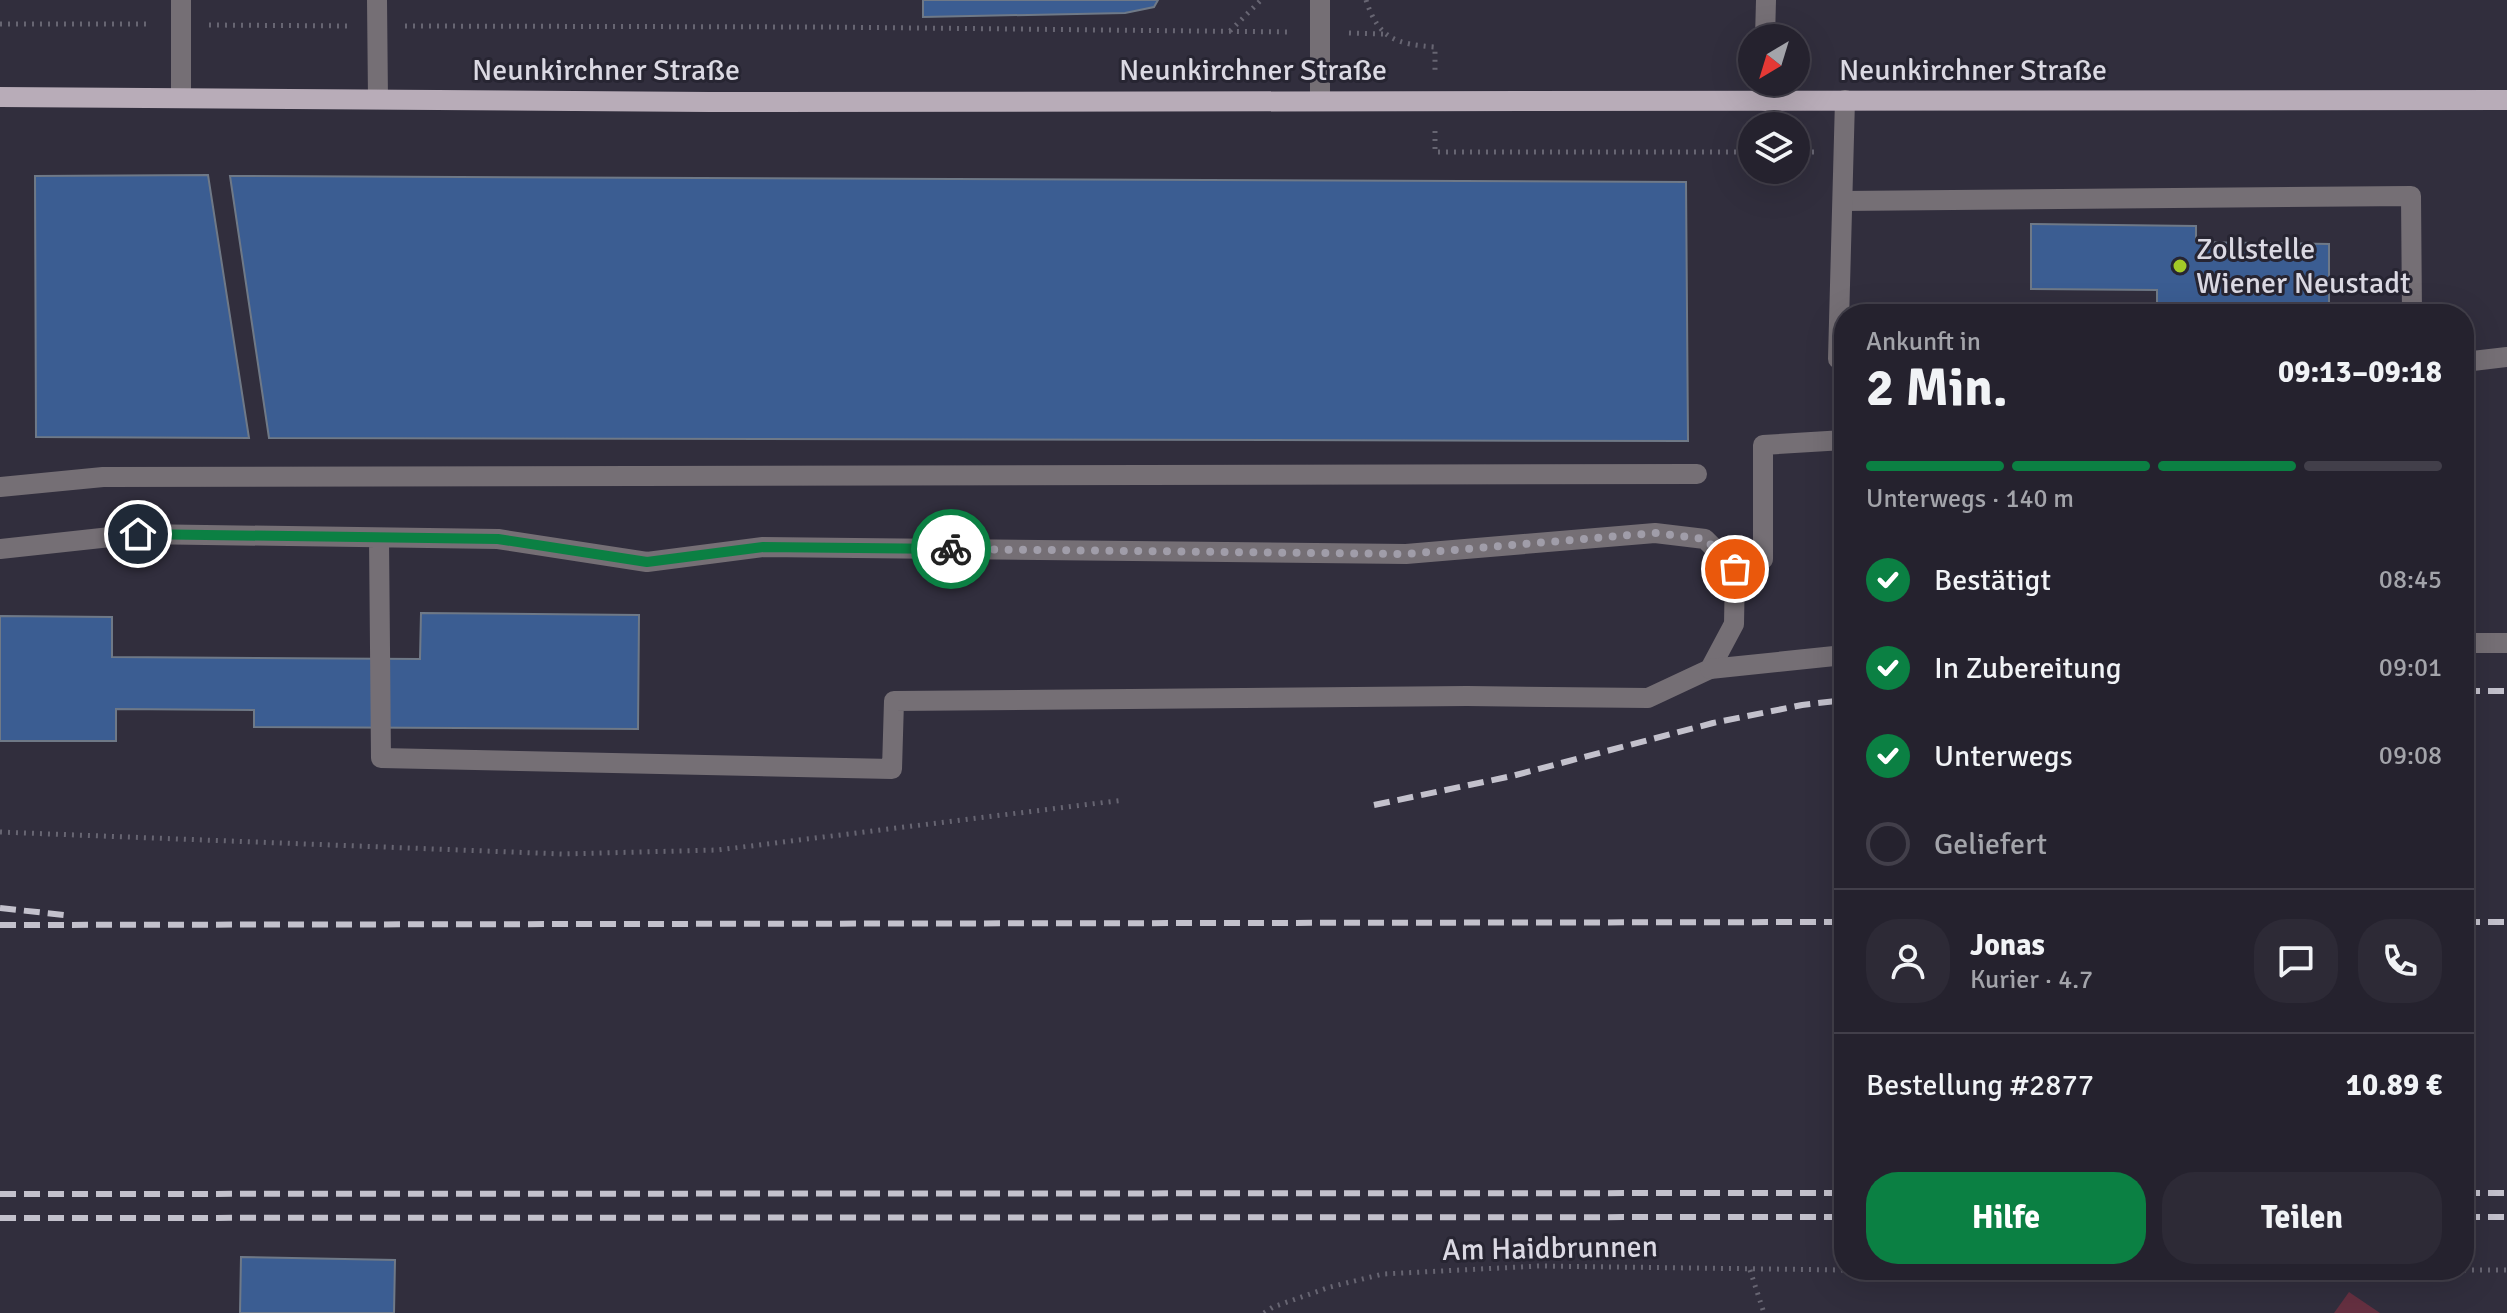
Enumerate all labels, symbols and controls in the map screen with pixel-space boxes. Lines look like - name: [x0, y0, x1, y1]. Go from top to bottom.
- north arrow: [1738, 24, 1810, 96]
- map controls: [1738, 24, 1810, 184]
- street label: Neunkirchner Straße: [472, 52, 740, 89]
- street label: Neunkirchner Straße: [1119, 52, 1387, 89]
- street label: Neunkirchner Straße: [1839, 52, 2107, 89]
- button: layers: [1738, 112, 1810, 184]
- place label: Zollstelle Wiener Neustadt: [2196, 231, 2411, 302]
- marker: Zollstelle Wiener Neustadt: [2171, 257, 2189, 275]
- text: Ankunft in: [1866, 326, 1981, 358]
- text: 09:13–09:18: [2278, 354, 2442, 391]
- text: 2 Min.: [1866, 356, 2008, 420]
- text: Unterwegs · 140 m: [1866, 483, 2074, 515]
- pin: [104, 500, 172, 568]
- courier: [911, 509, 991, 589]
- icon: home: [116, 512, 160, 556]
- icon: bike: [929, 527, 973, 571]
- pin: [1701, 535, 1769, 603]
- icon: bag: [1713, 547, 1757, 591]
- icon: check: [1866, 558, 1910, 602]
- text: Bestätigt: [1934, 562, 2051, 599]
- text: 08:45: [2379, 564, 2442, 596]
- icon: check: [1866, 646, 1910, 690]
- text: In Zubereitung: [1934, 650, 2122, 687]
- text: 09:01: [2379, 652, 2442, 684]
- icon: check: [1866, 734, 1910, 778]
- text: Unterwegs: [1934, 738, 2073, 775]
- text: 09:08: [2379, 740, 2442, 772]
- text: Geliefert: [1934, 826, 2047, 863]
- button: person: [1866, 919, 1950, 1003]
- button: chat: [2254, 919, 2338, 1003]
- button: phone: [2358, 919, 2442, 1003]
- text: Jonas: [1970, 927, 2045, 964]
- text: Kurier · 4.7: [1970, 964, 2093, 996]
- text: Bestellung #2877: [1866, 1067, 2094, 1104]
- text: 10.89 €: [2346, 1067, 2442, 1104]
- button: Hilfe: [1866, 1172, 2146, 1264]
- button: Teilen: [2162, 1172, 2442, 1264]
- street label: Am Haidbrunnen: [1442, 1228, 1658, 1269]

